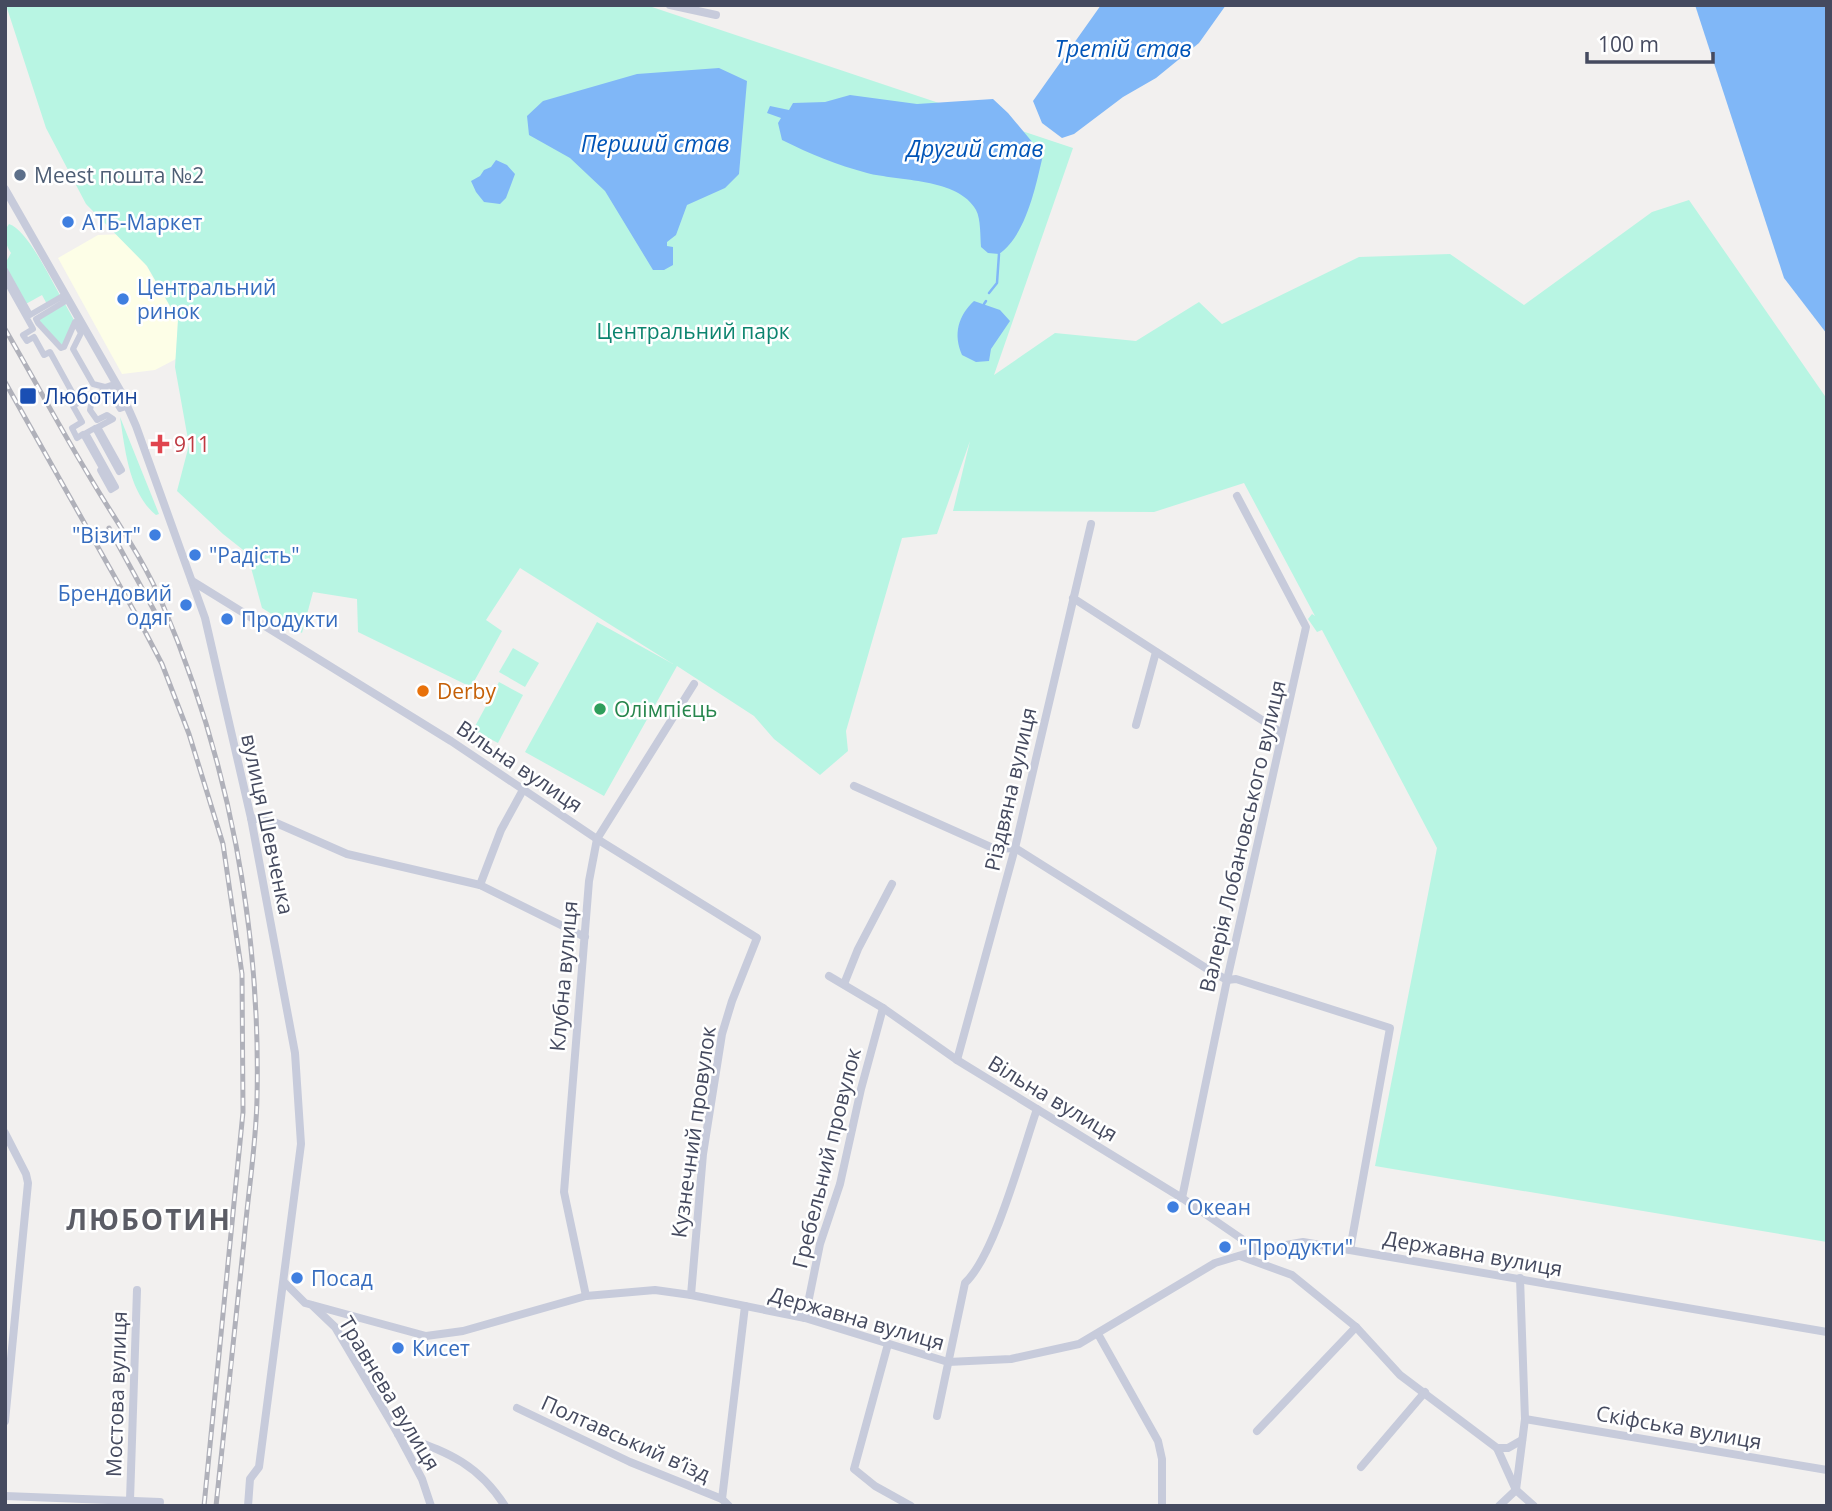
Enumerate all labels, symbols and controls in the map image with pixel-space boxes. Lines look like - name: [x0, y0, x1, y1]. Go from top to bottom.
- scale bar: [1587, 21, 1713, 65]
- text: 100 m: [1598, 30, 1659, 58]
- water label: Третій став: [1054, 32, 1192, 64]
- water label: Перший став: [581, 127, 729, 159]
- water label: Другий став: [904, 132, 1044, 164]
- place label: Meest пошта №2: [34, 161, 204, 189]
- marker: Meest пошта №2: [12, 167, 28, 183]
- place label: АТБ-Маркет: [82, 208, 202, 236]
- marker: АТБ-Маркет: [60, 214, 76, 230]
- place label: Центральний ринок: [137, 273, 276, 325]
- marker: Центральний ринок: [115, 291, 131, 307]
- park label: Центральний парк: [596, 317, 790, 345]
- place label: Люботин: [44, 382, 138, 410]
- marker: Люботин: [18, 386, 38, 406]
- place label: 911: [174, 430, 210, 458]
- marker: 911: [152, 436, 168, 452]
- place label: "Візит": [72, 521, 141, 549]
- marker: "Візит": [147, 527, 163, 543]
- place label: "Радість": [209, 541, 300, 569]
- marker: "Радість": [187, 547, 203, 563]
- place label: Брендовий одяг: [58, 579, 172, 631]
- marker: Брендовий одяг: [178, 597, 194, 613]
- place label: Продукти: [241, 605, 338, 633]
- marker: Продукти: [219, 611, 235, 627]
- place label: Derby: [437, 677, 496, 705]
- street label: Валерія Лобановського вулиця: [1192, 677, 1292, 995]
- marker: Derby: [415, 683, 431, 699]
- place label: Олімпієць: [614, 695, 717, 723]
- marker: Олімпієць: [592, 701, 608, 717]
- street label: Різдвяна вулиця: [978, 704, 1042, 874]
- street label: Вільна вулиця: [451, 713, 589, 819]
- street label: вулиця Шевченка: [235, 731, 301, 917]
- street label: Клубна вулиця: [542, 900, 584, 1052]
- street label: Кузнечний провулок: [664, 1024, 722, 1240]
- street label: Гребельний провулок: [785, 1045, 867, 1271]
- street label: Вільна вулиця: [983, 1048, 1123, 1148]
- place label: Океан: [1187, 1193, 1251, 1221]
- marker: Океан: [1165, 1199, 1181, 1215]
- district label: ЛЮБОТИН: [66, 1200, 232, 1238]
- street label: Державна вулиця: [1381, 1223, 1565, 1283]
- place label: "Продукти": [1239, 1233, 1353, 1261]
- marker: "Продукти": [1217, 1239, 1233, 1255]
- place label: Посад: [311, 1264, 373, 1292]
- marker: Посад: [289, 1270, 305, 1286]
- street label: Державна вулиця: [766, 1280, 948, 1356]
- street label: Мостова вулиця: [99, 1311, 133, 1477]
- street label: Травнева вулиця: [333, 1311, 447, 1475]
- place label: Кисет: [412, 1334, 470, 1362]
- marker: Кисет: [390, 1340, 406, 1356]
- street label: Полтавський в’їзд: [537, 1388, 715, 1488]
- street label: Скіфська вулиця: [1594, 1399, 1764, 1455]

